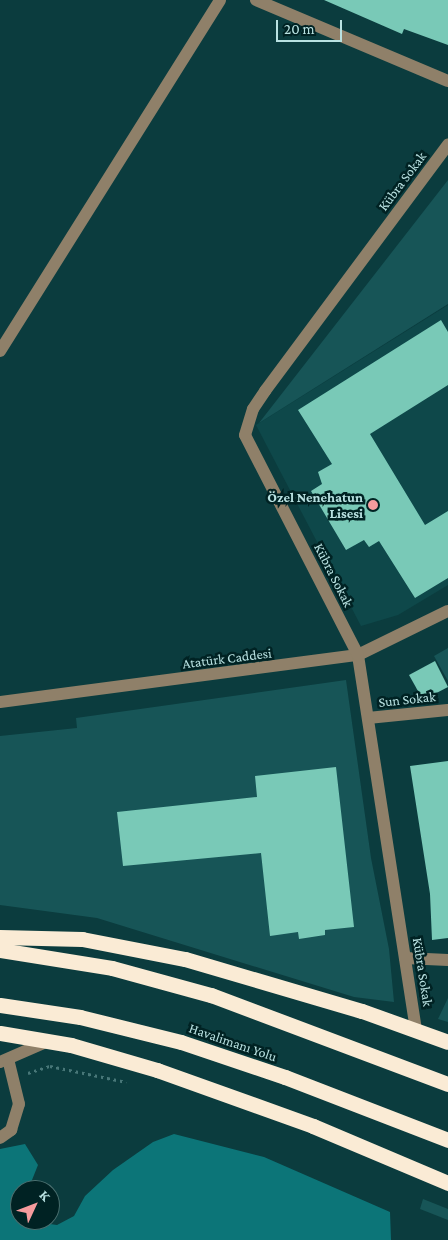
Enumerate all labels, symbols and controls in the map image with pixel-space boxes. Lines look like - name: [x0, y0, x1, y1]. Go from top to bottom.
- scale bar: [278, 10, 344, 42]
- text: 20 m: [284, 21, 315, 37]
- street label: Kübra Sokak: [374, 148, 430, 214]
- place label: Özel Nenehatun Lisesi: [267, 489, 363, 522]
- marker: Özel Nenehatun Lisesi: [367, 499, 379, 511]
- street label: Kübra Sokak: [311, 540, 357, 610]
- street label: Atatürk Caddesi: [181, 644, 273, 672]
- street label: Sun Sokak: [378, 688, 436, 710]
- street label: Kübra Sokak: [409, 936, 437, 1008]
- street label: Havalimanı Yolu: [187, 1019, 279, 1065]
- north arrow: [10, 1180, 60, 1230]
- text: K: [36, 1187, 54, 1204]

